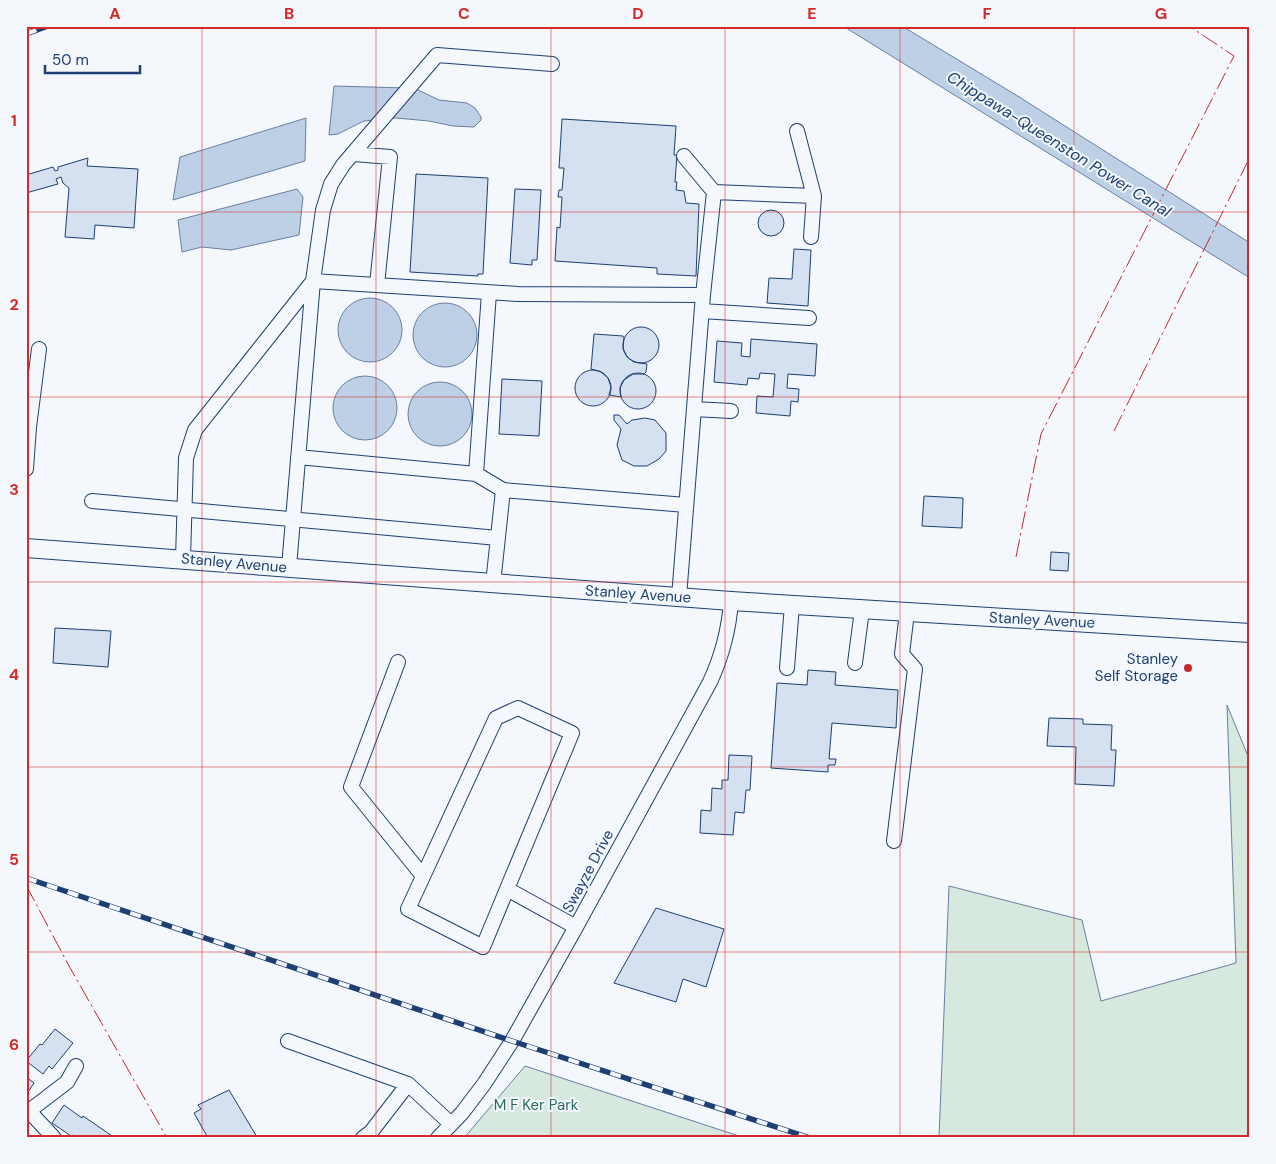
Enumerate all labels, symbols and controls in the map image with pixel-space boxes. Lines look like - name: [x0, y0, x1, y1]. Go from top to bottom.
- text: A: [109, 3, 121, 24]
- text: B: [284, 3, 294, 24]
- text: C: [458, 3, 470, 24]
- text: D: [632, 3, 644, 24]
- text: E: [807, 3, 817, 24]
- text: F: [983, 3, 992, 24]
- text: G: [1155, 3, 1167, 24]
- scale bar: [45, 42, 140, 74]
- text: 50 m: [52, 50, 89, 70]
- water label: Chippawa-Queenston Power Canal: [943, 66, 1175, 222]
- text: 1: [11, 110, 17, 131]
- text: 2: [9, 294, 19, 315]
- text: 3: [9, 479, 19, 500]
- street label: Stanley Avenue: [180, 548, 288, 578]
- street label: Stanley Avenue: [584, 580, 692, 608]
- street label: Stanley Avenue: [988, 607, 1096, 633]
- place label: Stanley Self Storage: [1095, 649, 1179, 686]
- marker: Stanley Self Storage: [1182, 662, 1194, 674]
- text: 4: [9, 664, 19, 685]
- street label: Swayze Drive: [558, 826, 618, 916]
- text: 5: [9, 849, 19, 870]
- text: 6: [9, 1034, 19, 1055]
- park label: M F Ker Park: [494, 1095, 579, 1115]

